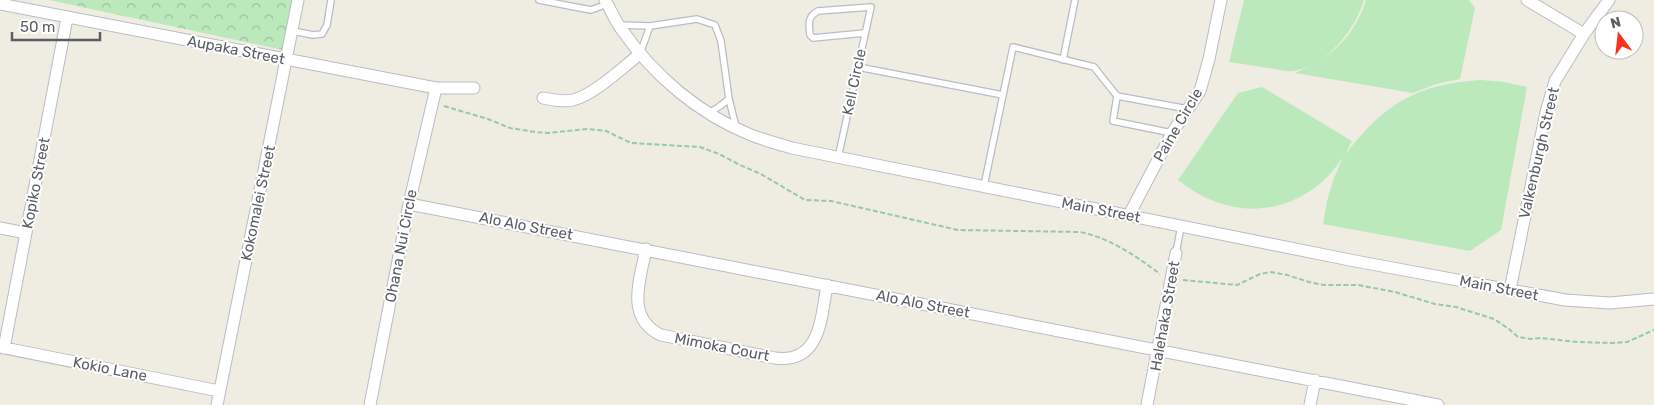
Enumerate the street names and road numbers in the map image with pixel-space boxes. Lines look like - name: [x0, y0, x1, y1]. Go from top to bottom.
- street label: Aupaka Street: [186, 32, 286, 68]
- street label: Kell Circle: [838, 47, 870, 117]
- street label: Paine Circle: [1150, 85, 1206, 165]
- street label: Valkenburgh Street: [1515, 85, 1563, 221]
- street label: Kopiko Street: [18, 136, 54, 230]
- street label: Kokomalei Street: [237, 144, 279, 262]
- street label: Ohana Nui Circle: [381, 188, 421, 304]
- street label: Main Street: [1060, 194, 1142, 226]
- street label: Alo Alo Street: [478, 208, 574, 244]
- street label: Halehaka Street: [1146, 259, 1184, 372]
- street label: Main Street: [1458, 272, 1540, 304]
- street label: Alo Alo Street: [875, 286, 971, 322]
- street label: Mimoka Court: [673, 329, 771, 365]
- street label: Kokio Lane: [71, 353, 149, 385]

